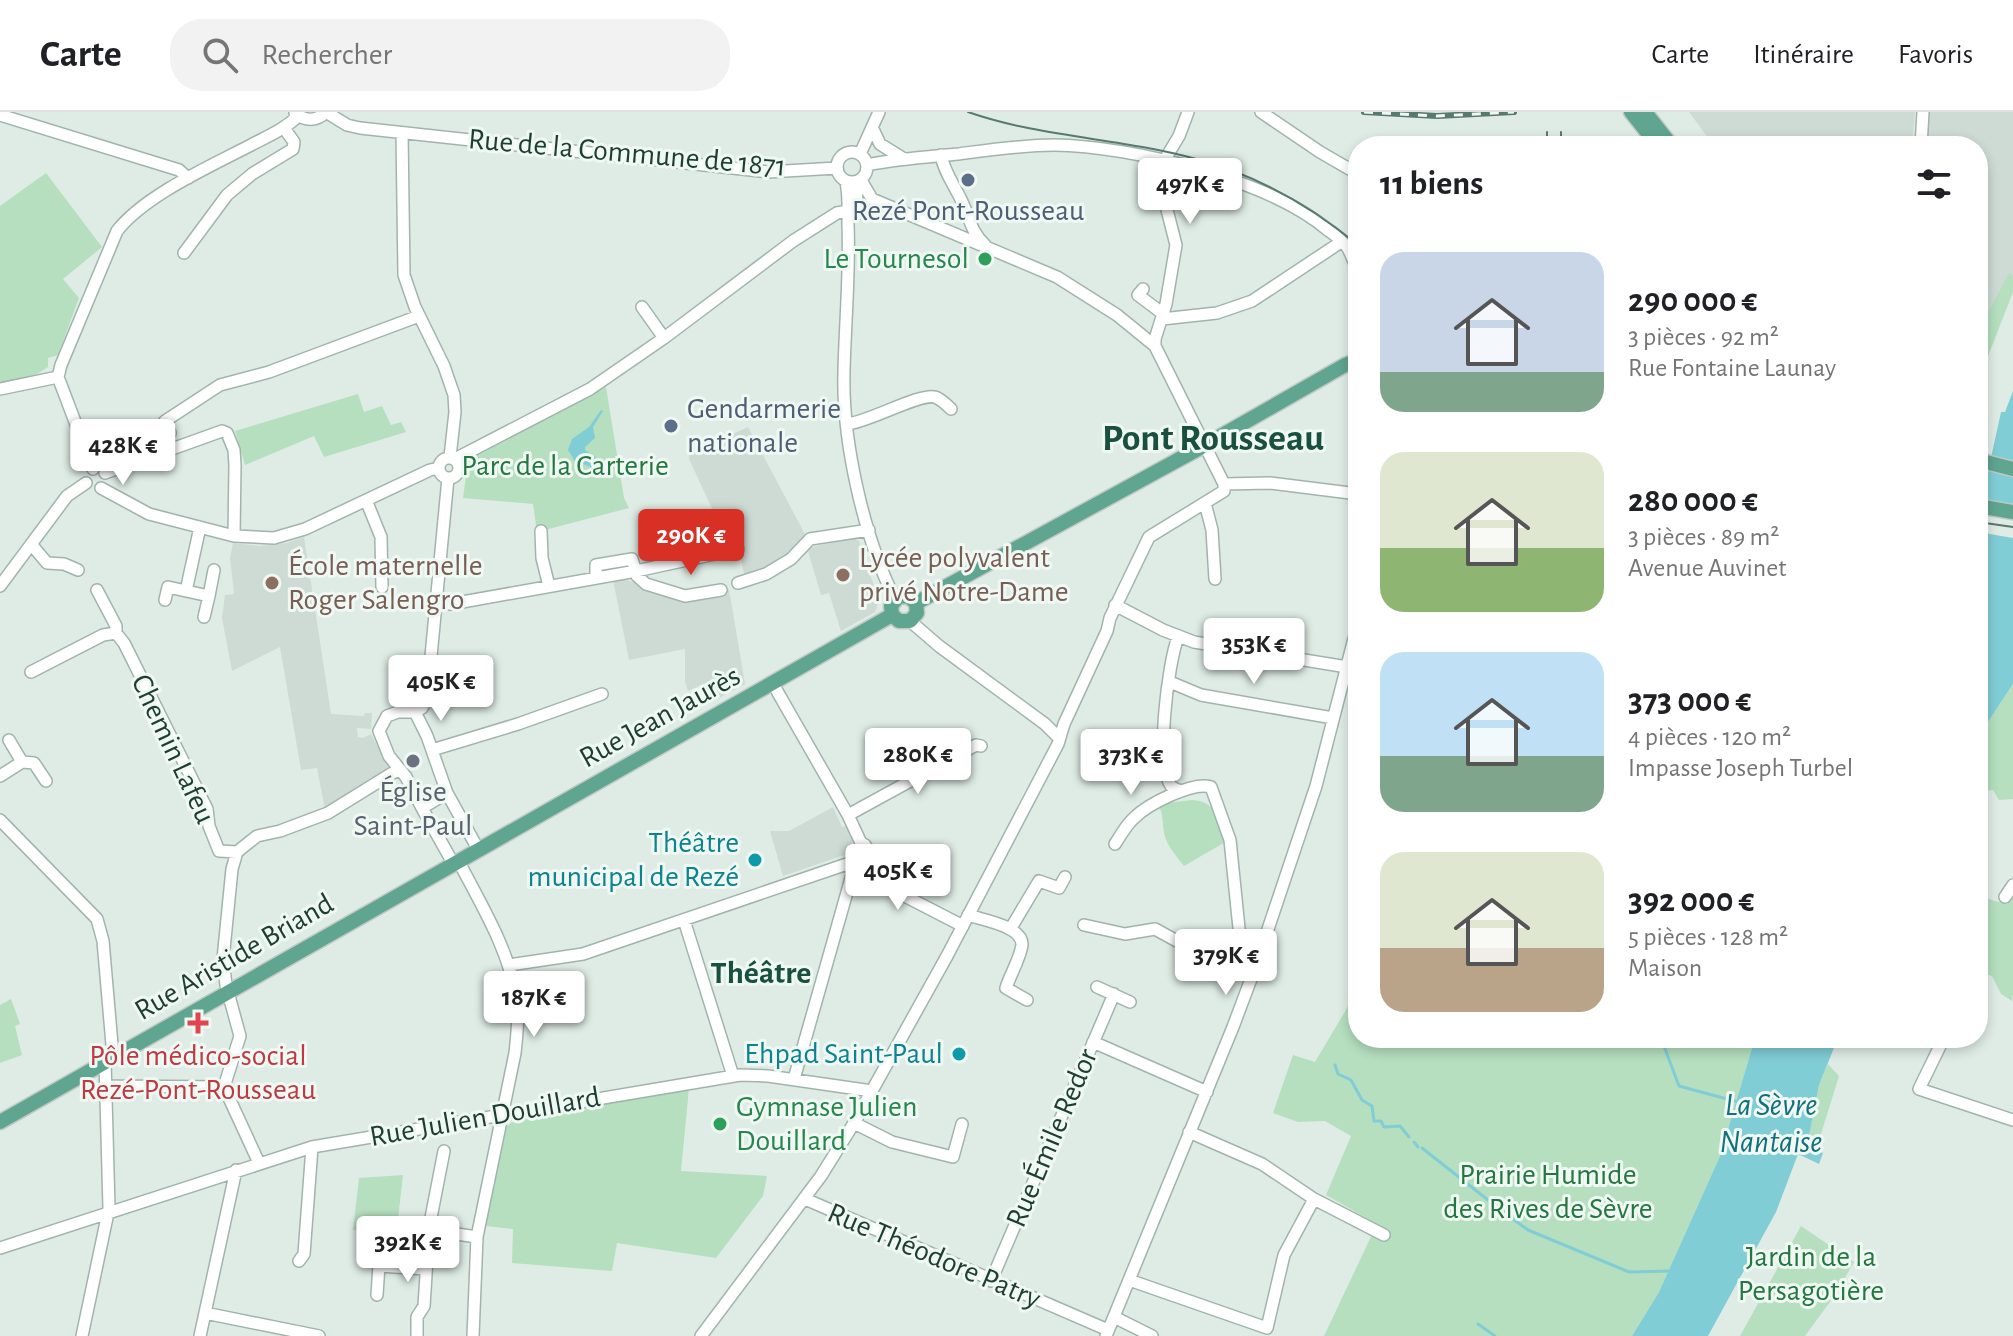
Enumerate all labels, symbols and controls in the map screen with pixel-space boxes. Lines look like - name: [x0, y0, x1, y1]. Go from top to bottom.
- search box: [170, 19, 730, 91]
- icon: search: [198, 33, 242, 77]
- text: Carte: [40, 36, 122, 74]
- text: Rechercher: [262, 40, 392, 70]
- text: Carte: [1652, 41, 1709, 69]
- text: Itinéraire: [1753, 41, 1854, 69]
- text: Favoris: [1898, 41, 1973, 69]
- street label: Rue de la Commune de 1871: [467, 124, 787, 182]
- pin: 497K €: [1125, 158, 1255, 226]
- icon: filters: [1912, 162, 1956, 206]
- text: 11 biens: [1380, 167, 1483, 201]
- marker: Rezé Pont-Rousseau: [959, 171, 977, 189]
- text: 497K €: [1156, 171, 1224, 197]
- place label: Rezé Pont-Rousseau: [852, 196, 1084, 226]
- place label: Le Tournesol: [823, 244, 969, 274]
- marker: Le Tournesol: [976, 250, 994, 268]
- icon: home: [1444, 284, 1540, 380]
- text: 290 000 €: [1628, 284, 1757, 318]
- text: 3 pièces · 92 m²: [1628, 324, 1779, 350]
- text: Rue Fontaine Launay: [1628, 355, 1836, 381]
- place label: Gendarmerie nationale: [687, 394, 841, 458]
- marker: Gendarmerie nationale: [662, 417, 680, 435]
- pin: 428K €: [58, 419, 188, 487]
- district label: Pont Rousseau: [1102, 420, 1324, 458]
- text: 428K €: [88, 432, 158, 458]
- park label: Parc de la Carterie: [461, 451, 669, 481]
- icon: home: [1444, 484, 1540, 580]
- text: 280 000 €: [1628, 484, 1758, 518]
- pin: 290K €: [626, 509, 756, 577]
- text: 290K €: [656, 522, 726, 548]
- text: 3 pièces · 89 m²: [1628, 524, 1779, 550]
- place label: Lycée polyvalent privé Notre-Dame: [859, 543, 1069, 607]
- place label: École maternelle Roger Salengro: [288, 549, 483, 615]
- text: Avenue Auvinet: [1628, 555, 1787, 581]
- marker: Lycée polyvalent privé Notre-Dame: [834, 566, 852, 584]
- marker: École maternelle Roger Salengro: [263, 574, 281, 592]
- pin: 353K €: [1189, 618, 1319, 686]
- text: 353K €: [1222, 631, 1286, 657]
- pin: 405K €: [376, 655, 506, 723]
- street label: Rue Jean Jaurès: [575, 661, 745, 773]
- text: 405K €: [406, 668, 476, 694]
- street label: Chemin Lafeu: [126, 670, 220, 828]
- icon: home: [1444, 684, 1540, 780]
- text: 373 000 €: [1628, 684, 1751, 718]
- text: 4 pièces · 120 m²: [1628, 724, 1791, 750]
- pin: 280K €: [853, 728, 983, 796]
- pin: 373K €: [1066, 729, 1196, 797]
- text: 280K €: [883, 741, 953, 767]
- text: 373K €: [1099, 742, 1163, 768]
- marker: Église Saint-Paul: [404, 752, 422, 770]
- text: Impasse Joseph Turbel: [1628, 755, 1853, 781]
- place label: Église Saint-Paul: [353, 775, 473, 841]
- place label: Théâtre municipal de Rezé: [527, 828, 739, 892]
- pin: 405K €: [833, 844, 963, 912]
- marker: Théâtre municipal de Rezé: [746, 851, 764, 869]
- text: 405K €: [863, 857, 933, 883]
- icon: home: [1444, 884, 1540, 980]
- text: 392 000 €: [1628, 884, 1754, 918]
- street label: Rue Aristide Briand: [130, 888, 338, 1026]
- text: 5 pièces · 128 m²: [1628, 924, 1788, 950]
- pin: 379K €: [1161, 929, 1291, 997]
- text: 379K €: [1193, 942, 1259, 968]
- text: Maison: [1628, 955, 1702, 981]
- district label: Théâtre: [711, 957, 811, 989]
- pin: 187K €: [469, 971, 599, 1039]
- text: 187K €: [502, 984, 566, 1010]
- marker: Pôle médico-social Rezé-Pont-Rousseau: [187, 1012, 209, 1034]
- place label: Ehpad Saint-Paul: [744, 1039, 943, 1069]
- place label: Pôle médico-social Rezé-Pont-Rousseau: [80, 1041, 316, 1105]
- street label: Rue Émile Redor: [999, 1043, 1103, 1232]
- marker: Ehpad Saint-Paul: [950, 1045, 968, 1063]
- street label: Rue Julien Douillard: [367, 1082, 603, 1152]
- water label: La Sèvre Nantaise: [1720, 1089, 1822, 1158]
- place label: Gymnase Julien Douillard: [736, 1092, 917, 1156]
- marker: Gymnase Julien Douillard: [711, 1115, 729, 1133]
- park label: Prairie Humide des Rives de Sèvre: [1443, 1160, 1653, 1224]
- street label: Rue Théodore Patry: [823, 1198, 1045, 1314]
- pin: 392K €: [343, 1216, 473, 1284]
- text: 392K €: [374, 1229, 442, 1255]
- park label: Jardin de la Persagotière: [1738, 1242, 1884, 1306]

